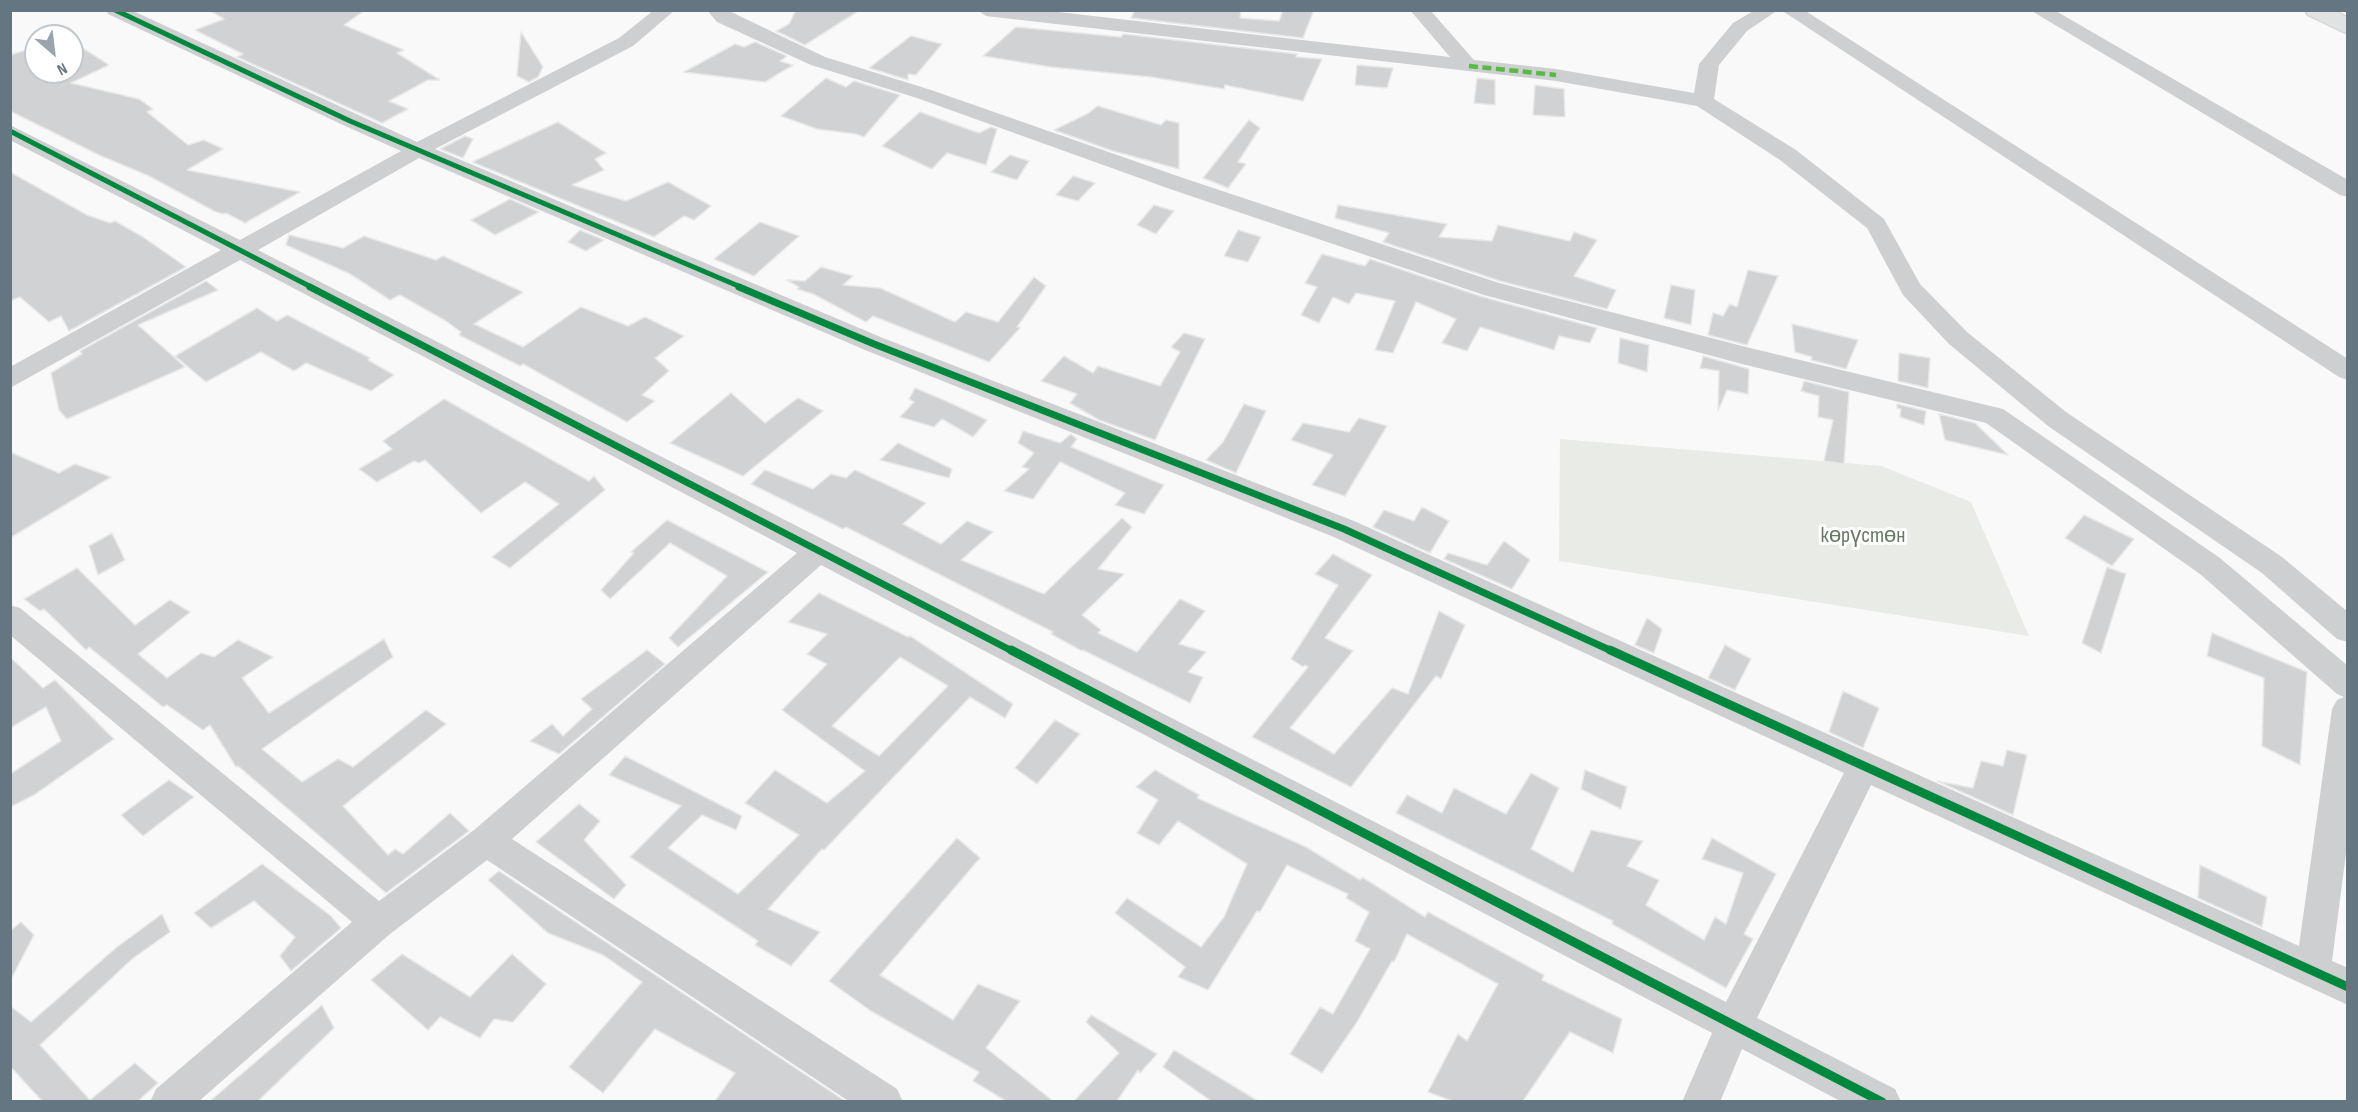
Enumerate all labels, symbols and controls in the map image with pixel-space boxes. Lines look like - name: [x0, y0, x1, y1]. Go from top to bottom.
- north arrow: [24, 24, 84, 84]
- text: N: [54, 58, 70, 79]
- park label: көрүстөн: [1821, 523, 1905, 549]

